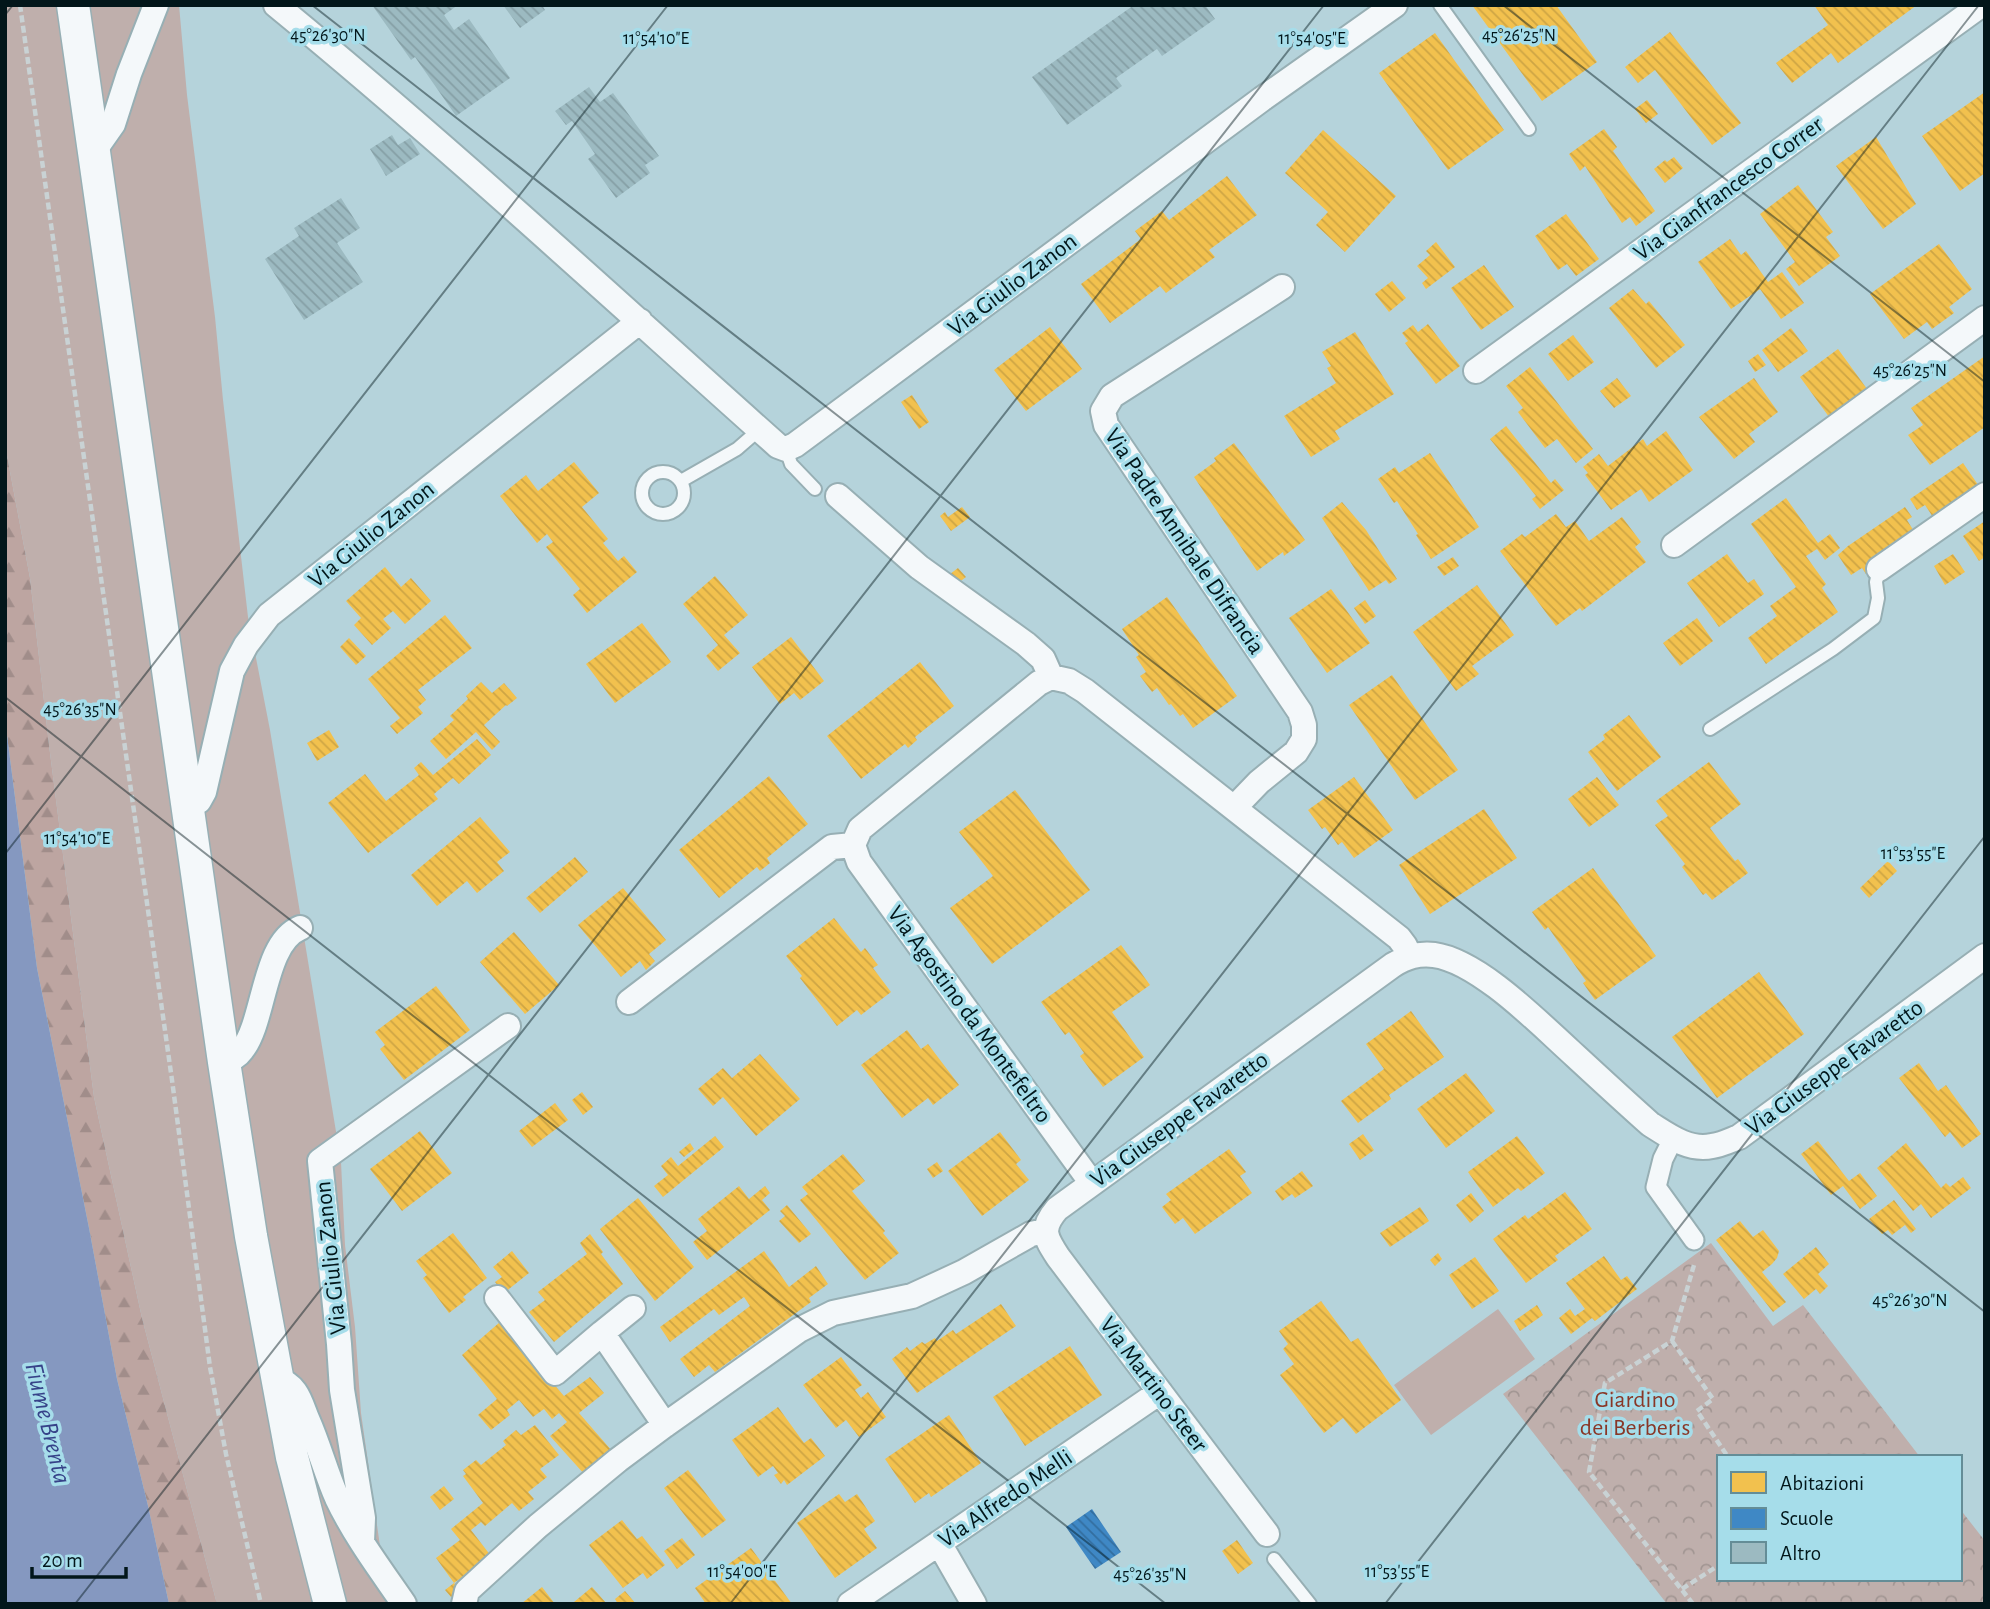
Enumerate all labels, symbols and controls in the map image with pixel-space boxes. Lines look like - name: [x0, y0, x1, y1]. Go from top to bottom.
- text: 45°26'30"N: [290, 27, 366, 45]
- text: 45°26'25"N: [1482, 27, 1556, 45]
- text: 11°54'10"E: [623, 30, 689, 48]
- text: 11°54'05"E: [1278, 30, 1346, 48]
- street label: Via Gianfrancesco Correr: [1629, 112, 1828, 265]
- street label: Via Giulio Zanon: [944, 229, 1081, 341]
- text: 45°26'25"N: [1873, 362, 1947, 380]
- street label: Via Padre Annibale Difrancia: [1100, 424, 1269, 659]
- street label: Via Giulio Zanon: [304, 477, 439, 593]
- text: 45°26'35"N: [43, 701, 117, 719]
- text: 11°54'10"E: [44, 830, 110, 848]
- text: 11°53'55"E: [1881, 845, 1945, 863]
- street label: Via Agostino da Montefeltro: [883, 902, 1056, 1127]
- street label: Via Giuseppe Favaretto: [1741, 996, 1928, 1140]
- street label: Via Giuseppe Favaretto: [1086, 1048, 1273, 1192]
- street label: Via Giulio Zanon: [311, 1180, 351, 1336]
- text: 45°26'30"N: [1872, 1292, 1948, 1310]
- street label: Via Martino Steer: [1095, 1313, 1212, 1457]
- water label: Fiume Brenta: [20, 1360, 76, 1487]
- park label: Giardino dei Berberis: [1580, 1388, 1690, 1440]
- street label: Via Alfredo Melli: [934, 1445, 1077, 1552]
- legend: [1717, 1455, 1962, 1581]
- text: Abitazioni: [1780, 1473, 1864, 1494]
- text: Scuole: [1780, 1508, 1833, 1529]
- scale bar: [32, 1536, 126, 1580]
- text: Altro: [1780, 1543, 1821, 1564]
- text: 20 m: [42, 1550, 83, 1571]
- text: 11°54'00"E: [707, 1563, 777, 1581]
- text: 11°53'55"E: [1365, 1563, 1429, 1581]
- text: 45°26'35"N: [1113, 1566, 1187, 1584]

